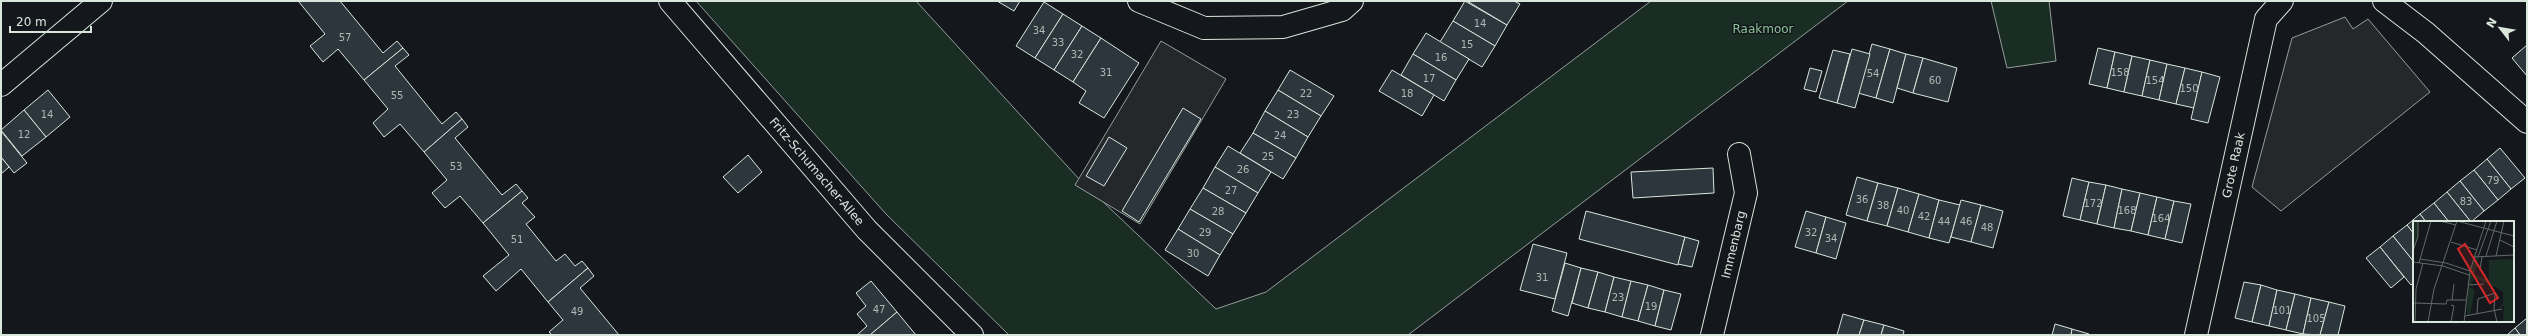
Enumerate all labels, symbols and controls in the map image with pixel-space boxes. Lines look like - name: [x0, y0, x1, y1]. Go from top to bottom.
- scale bar: [10, 8, 91, 34]
- north arrow: [2480, 8, 2520, 48]
- text: 20 m: [16, 15, 47, 29]
- text: N: [2484, 16, 2500, 30]
- house number: 14: [1474, 18, 1486, 29]
- park label: Raakmoor: [1732, 22, 1794, 36]
- house number: 34: [1033, 25, 1045, 36]
- house number: 57: [339, 32, 351, 43]
- house number: 33: [1052, 37, 1064, 48]
- house number: 15: [1461, 39, 1473, 50]
- house number: 32: [1071, 49, 1083, 60]
- house number: 16: [1435, 52, 1447, 63]
- house number: 31: [1100, 67, 1112, 78]
- house number: 158: [2110, 67, 2130, 78]
- house number: 54: [1867, 68, 1879, 79]
- house number: 17: [1423, 73, 1435, 84]
- house number: 60: [1929, 75, 1941, 86]
- house number: 154: [2145, 75, 2165, 86]
- house number: 150: [2179, 83, 2199, 94]
- house number: 22: [1300, 88, 1312, 99]
- house number: 18: [1401, 88, 1413, 99]
- house number: 55: [391, 90, 403, 101]
- house number: 14: [41, 109, 53, 120]
- house number: 23: [1287, 109, 1299, 120]
- street label: Fritz-Schumacher-Allee: [767, 115, 867, 228]
- house number: 12: [18, 129, 30, 140]
- house number: 24: [1274, 130, 1286, 141]
- street label: Grote Raak: [2220, 131, 2248, 199]
- house number: 25: [1262, 151, 1274, 162]
- house number: 53: [450, 161, 462, 172]
- house number: 26: [1237, 164, 1249, 175]
- house number: 79: [2487, 175, 2499, 186]
- house number: 27: [1225, 185, 1237, 196]
- house number: 36: [1856, 194, 1868, 205]
- house number: 83: [2460, 196, 2472, 207]
- house number: 172: [2083, 198, 2103, 209]
- house number: 38: [1877, 200, 1889, 211]
- house number: 40: [1897, 205, 1909, 216]
- house number: 168: [2117, 205, 2137, 216]
- house number: 28: [1212, 206, 1224, 217]
- street label: Immenbarg: [1719, 209, 1749, 280]
- house number: 42: [1918, 211, 1930, 222]
- house number: 164: [2151, 213, 2171, 224]
- house number: 44: [1938, 216, 1950, 227]
- house number: 46: [1960, 216, 1972, 227]
- inset map: [2413, 221, 2514, 322]
- house number: 48: [1981, 222, 1993, 233]
- house number: 29: [1199, 227, 1211, 238]
- house number: 32: [1805, 227, 1817, 238]
- house number: 34: [1825, 233, 1837, 244]
- house number: 51: [511, 234, 523, 245]
- house number: 30: [1187, 248, 1199, 259]
- house number: 31: [1536, 272, 1548, 283]
- house number: 23: [1612, 292, 1624, 303]
- house number: 19: [1645, 301, 1657, 312]
- house number: 47: [873, 304, 885, 315]
- house number: 101: [2272, 305, 2292, 316]
- house number: 49: [571, 306, 583, 317]
- house number: 105: [2306, 313, 2326, 324]

